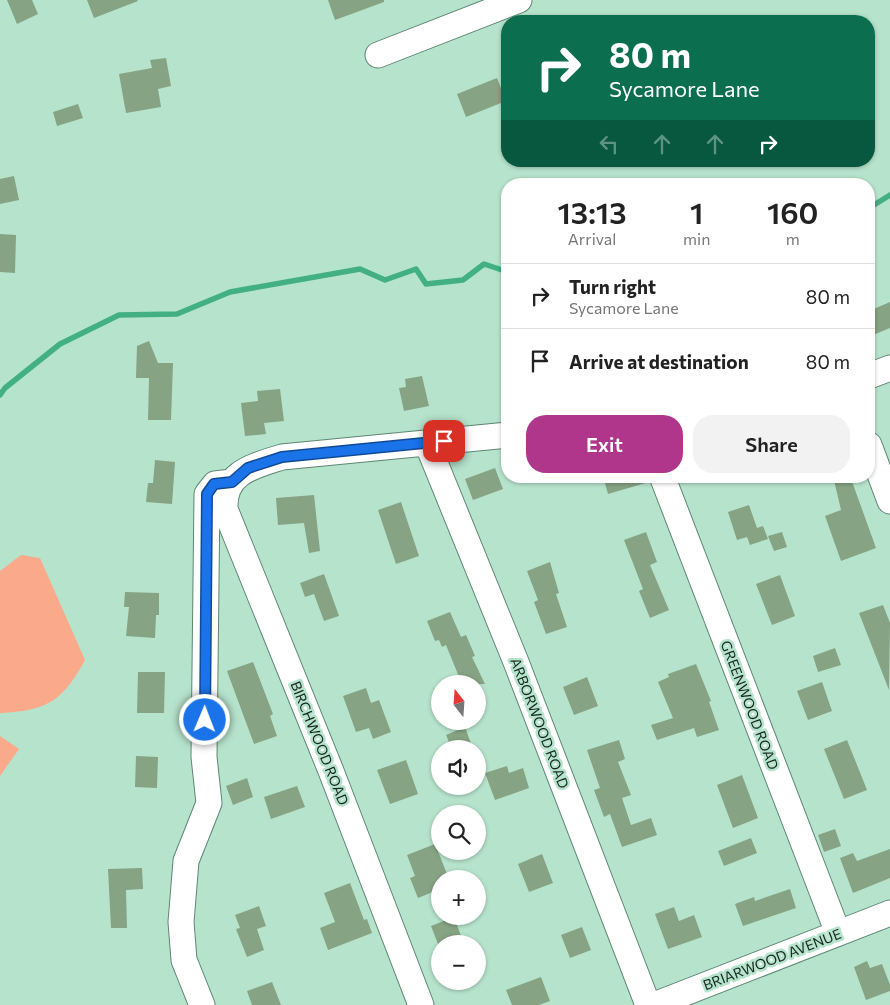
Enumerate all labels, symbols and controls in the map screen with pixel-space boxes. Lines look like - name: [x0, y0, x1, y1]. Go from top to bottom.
- text: 80 m: [609, 32, 691, 75]
- icon: right: [526, 35, 591, 100]
- text: Sycamore Lane: [609, 75, 760, 102]
- icon: left: [595, 130, 623, 158]
- icon: ahead: [648, 130, 676, 158]
- icon: ahead: [701, 130, 729, 158]
- icon: right: [754, 130, 782, 158]
- text: 13:13: [558, 193, 627, 230]
- text: 1: [690, 193, 703, 230]
- text: 160: [767, 193, 818, 230]
- text: Arrival: [568, 229, 616, 248]
- text: min: [683, 229, 710, 248]
- text: m: [786, 229, 800, 248]
- text: Turn right: [569, 275, 656, 298]
- icon: right: [526, 282, 554, 310]
- text: 80 m: [806, 285, 850, 308]
- text: Sycamore Lane: [569, 298, 679, 317]
- icon: arrive: [526, 347, 554, 375]
- text: Arrive at destination: [569, 350, 749, 373]
- text: 80 m: [806, 350, 850, 373]
- button: Exit: [526, 415, 683, 473]
- button: Share: [693, 415, 850, 473]
- pin: [423, 420, 465, 462]
- icon: arrive: [430, 427, 458, 455]
- street label: GREENWOOD ROAD: [718, 638, 782, 772]
- street label: ARBORWOOD ROAD: [507, 655, 573, 791]
- north arrow: [431, 675, 486, 730]
- map controls: [431, 675, 486, 990]
- street label: BIRCHWOOD ROAD: [287, 679, 353, 807]
- position arrow: [178, 693, 230, 745]
- button: sound: [431, 740, 486, 795]
- button: search: [431, 805, 486, 860]
- button: +: [431, 870, 486, 925]
- street label: BRIARWOOD AVENUE: [701, 925, 843, 993]
- button: −: [431, 935, 486, 990]

